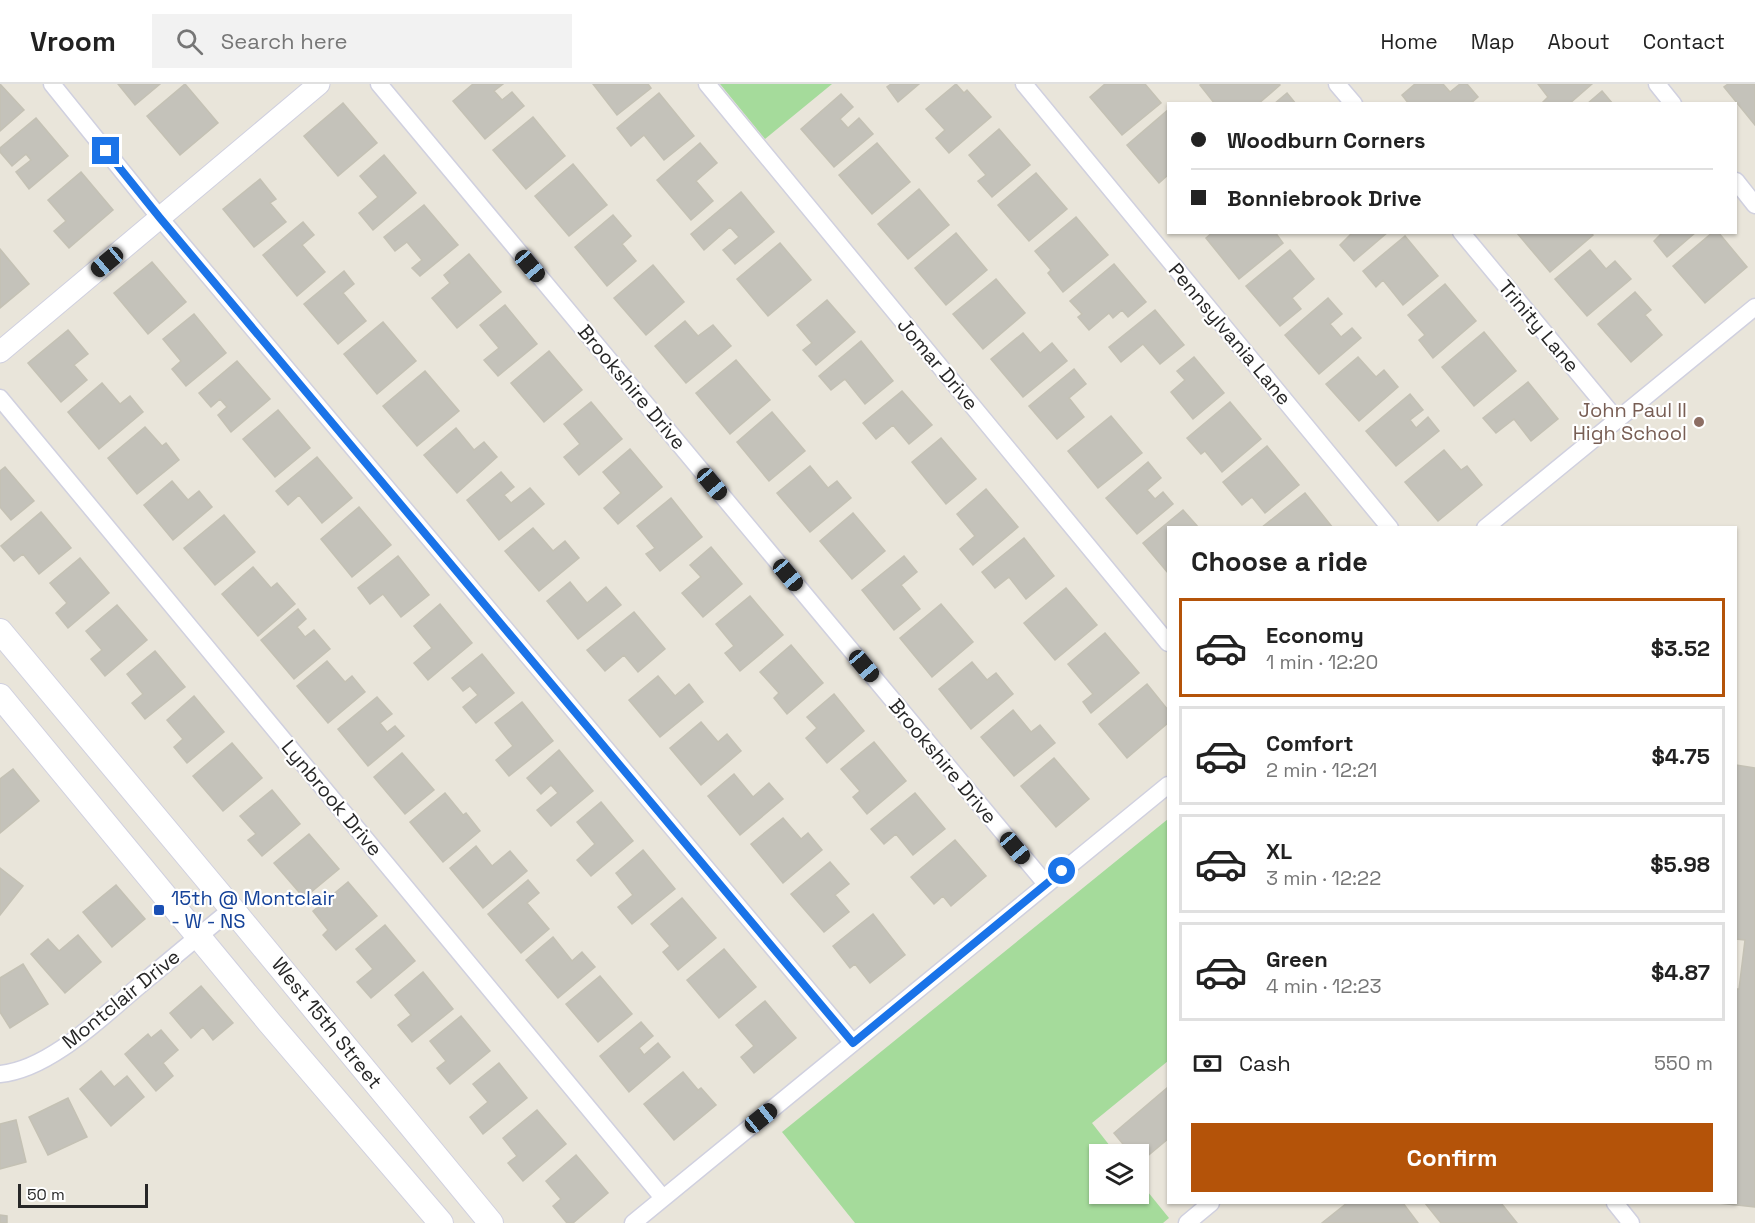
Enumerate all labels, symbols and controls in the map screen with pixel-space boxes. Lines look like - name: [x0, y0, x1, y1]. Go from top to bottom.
- search box: [152, 14, 572, 68]
- text: Vroom: [30, 23, 116, 59]
- icon: search: [173, 25, 206, 58]
- text: Search here: [221, 27, 348, 55]
- text: Home: [1380, 28, 1438, 55]
- text: Map: [1471, 28, 1515, 55]
- text: About: [1548, 28, 1610, 55]
- text: Contact: [1643, 28, 1725, 55]
- text: Woodburn Corners: [1227, 126, 1426, 154]
- route end: [92, 137, 119, 164]
- text: Bonniebrook Drive: [1227, 184, 1422, 212]
- car: [87, 244, 127, 280]
- car: [512, 246, 548, 286]
- street label: Pennsylvania Lane: [1163, 257, 1297, 411]
- street label: Trinity Lane: [1493, 274, 1585, 378]
- street label: Jomar Drive: [892, 312, 984, 416]
- street label: Brookshire Drive: [572, 319, 692, 455]
- place label: John Paul II High School: [1573, 397, 1687, 446]
- marker: John Paul II High School: [1692, 415, 1706, 429]
- car: [694, 464, 730, 504]
- text: Choose a ride: [1191, 544, 1368, 579]
- car: [770, 555, 806, 595]
- icon: car: [1194, 621, 1248, 675]
- text: Economy: [1266, 621, 1364, 649]
- text: $3.52: [1651, 634, 1710, 662]
- car: [846, 646, 882, 686]
- text: 1 min · 12:20: [1266, 649, 1378, 675]
- street label: Brookshire Drive: [883, 693, 1003, 829]
- icon: car: [1194, 729, 1248, 783]
- text: Comfort: [1266, 729, 1354, 757]
- street label: Lynbrook Drive: [276, 735, 388, 861]
- text: $4.75: [1651, 742, 1710, 770]
- text: 2 min · 12:21: [1266, 757, 1377, 783]
- car: [997, 828, 1033, 868]
- icon: car: [1194, 837, 1248, 891]
- text: XL: [1266, 837, 1292, 865]
- text: $5.98: [1650, 850, 1710, 878]
- route start: [1048, 857, 1075, 884]
- text: 3 min · 12:22: [1266, 865, 1381, 891]
- place label: 15th @ Montclair - W - NS: [171, 885, 335, 934]
- marker: 15th @ Montclair - W - NS: [152, 903, 166, 917]
- street label: Montclair Drive: [57, 943, 185, 1055]
- icon: car: [1194, 945, 1248, 999]
- text: Green: [1266, 945, 1328, 973]
- street label: West 15th Street: [266, 952, 388, 1094]
- text: $4.87: [1651, 958, 1710, 986]
- text: 4 min · 12:23: [1266, 973, 1382, 999]
- icon: cash: [1191, 1047, 1224, 1080]
- text: Cash: [1239, 1049, 1291, 1077]
- text: 550 m: [1654, 1050, 1713, 1076]
- car: [741, 1100, 781, 1136]
- button: Confirm: [1191, 1123, 1713, 1192]
- map controls: [1089, 1144, 1149, 1204]
- button: layers: [1089, 1144, 1149, 1204]
- scale bar: [18, 1181, 148, 1208]
- text: 50 m: [27, 1184, 65, 1205]

